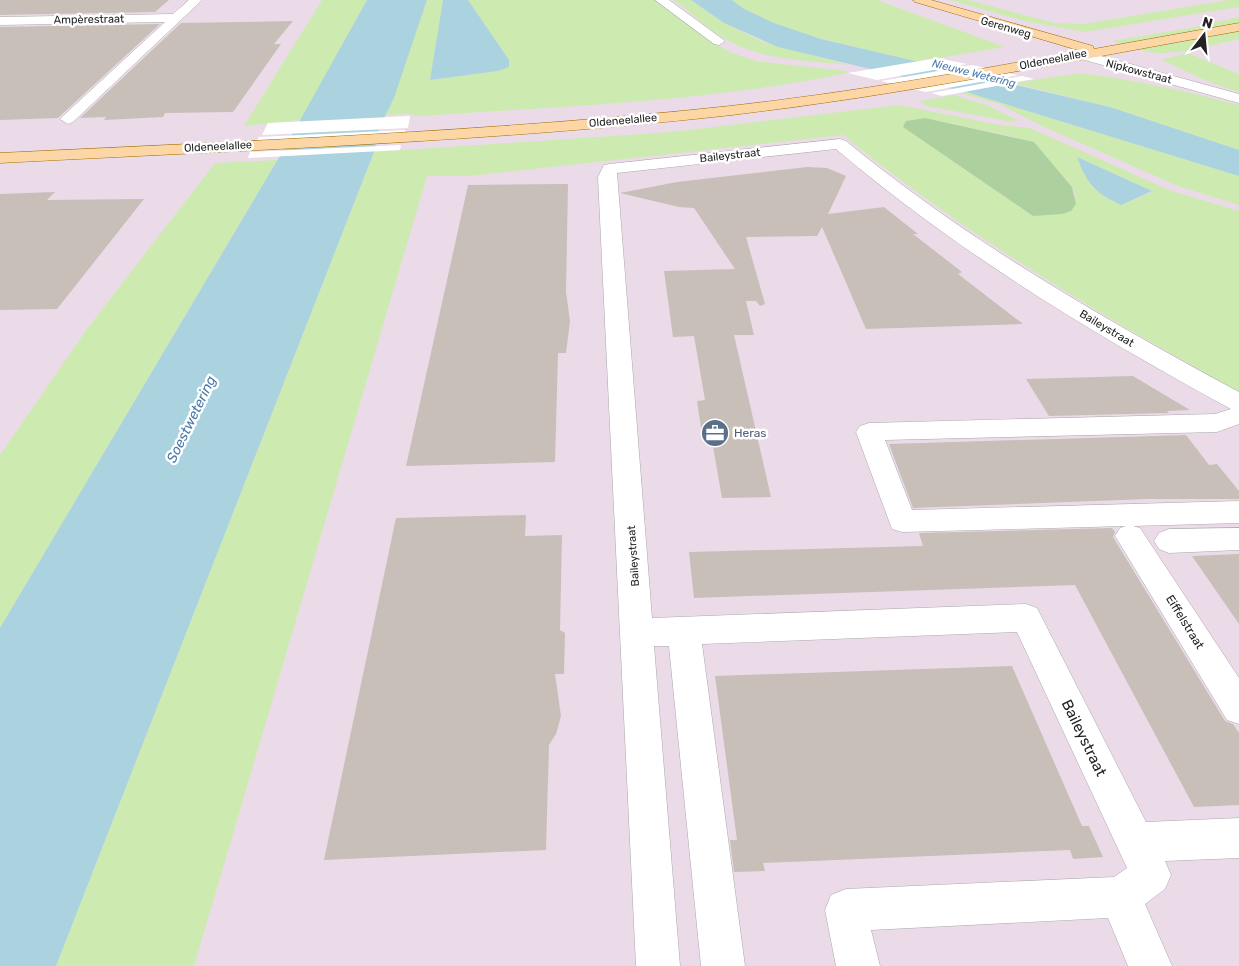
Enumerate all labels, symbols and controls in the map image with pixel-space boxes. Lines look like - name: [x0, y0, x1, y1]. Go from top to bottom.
- north arrow: [1179, 10, 1229, 60]
- street label: Ampèrestraat: [54, 12, 125, 27]
- text: N: [1200, 13, 1215, 33]
- street label: Gerenweg: [979, 14, 1033, 41]
- street label: Oldeneelallee: [1018, 47, 1088, 72]
- street label: Nipkowstraat: [1105, 56, 1174, 87]
- water label: Nieuwe Wetering: [931, 57, 1017, 90]
- street label: Oldeneelallee: [588, 111, 658, 130]
- street label: Oldeneelallee: [184, 138, 252, 155]
- street label: Baileystraat: [699, 146, 762, 165]
- street label: Baileystraat: [1077, 307, 1137, 350]
- water label: Soestwetering: [163, 373, 220, 465]
- office icon: Heras: [700, 418, 730, 448]
- place label: Heras: [734, 426, 767, 440]
- street label: Baileystraat: [625, 524, 642, 587]
- street label: Eiffelstraat: [1163, 592, 1207, 652]
- street label: Baileystraat: [1058, 697, 1110, 779]

